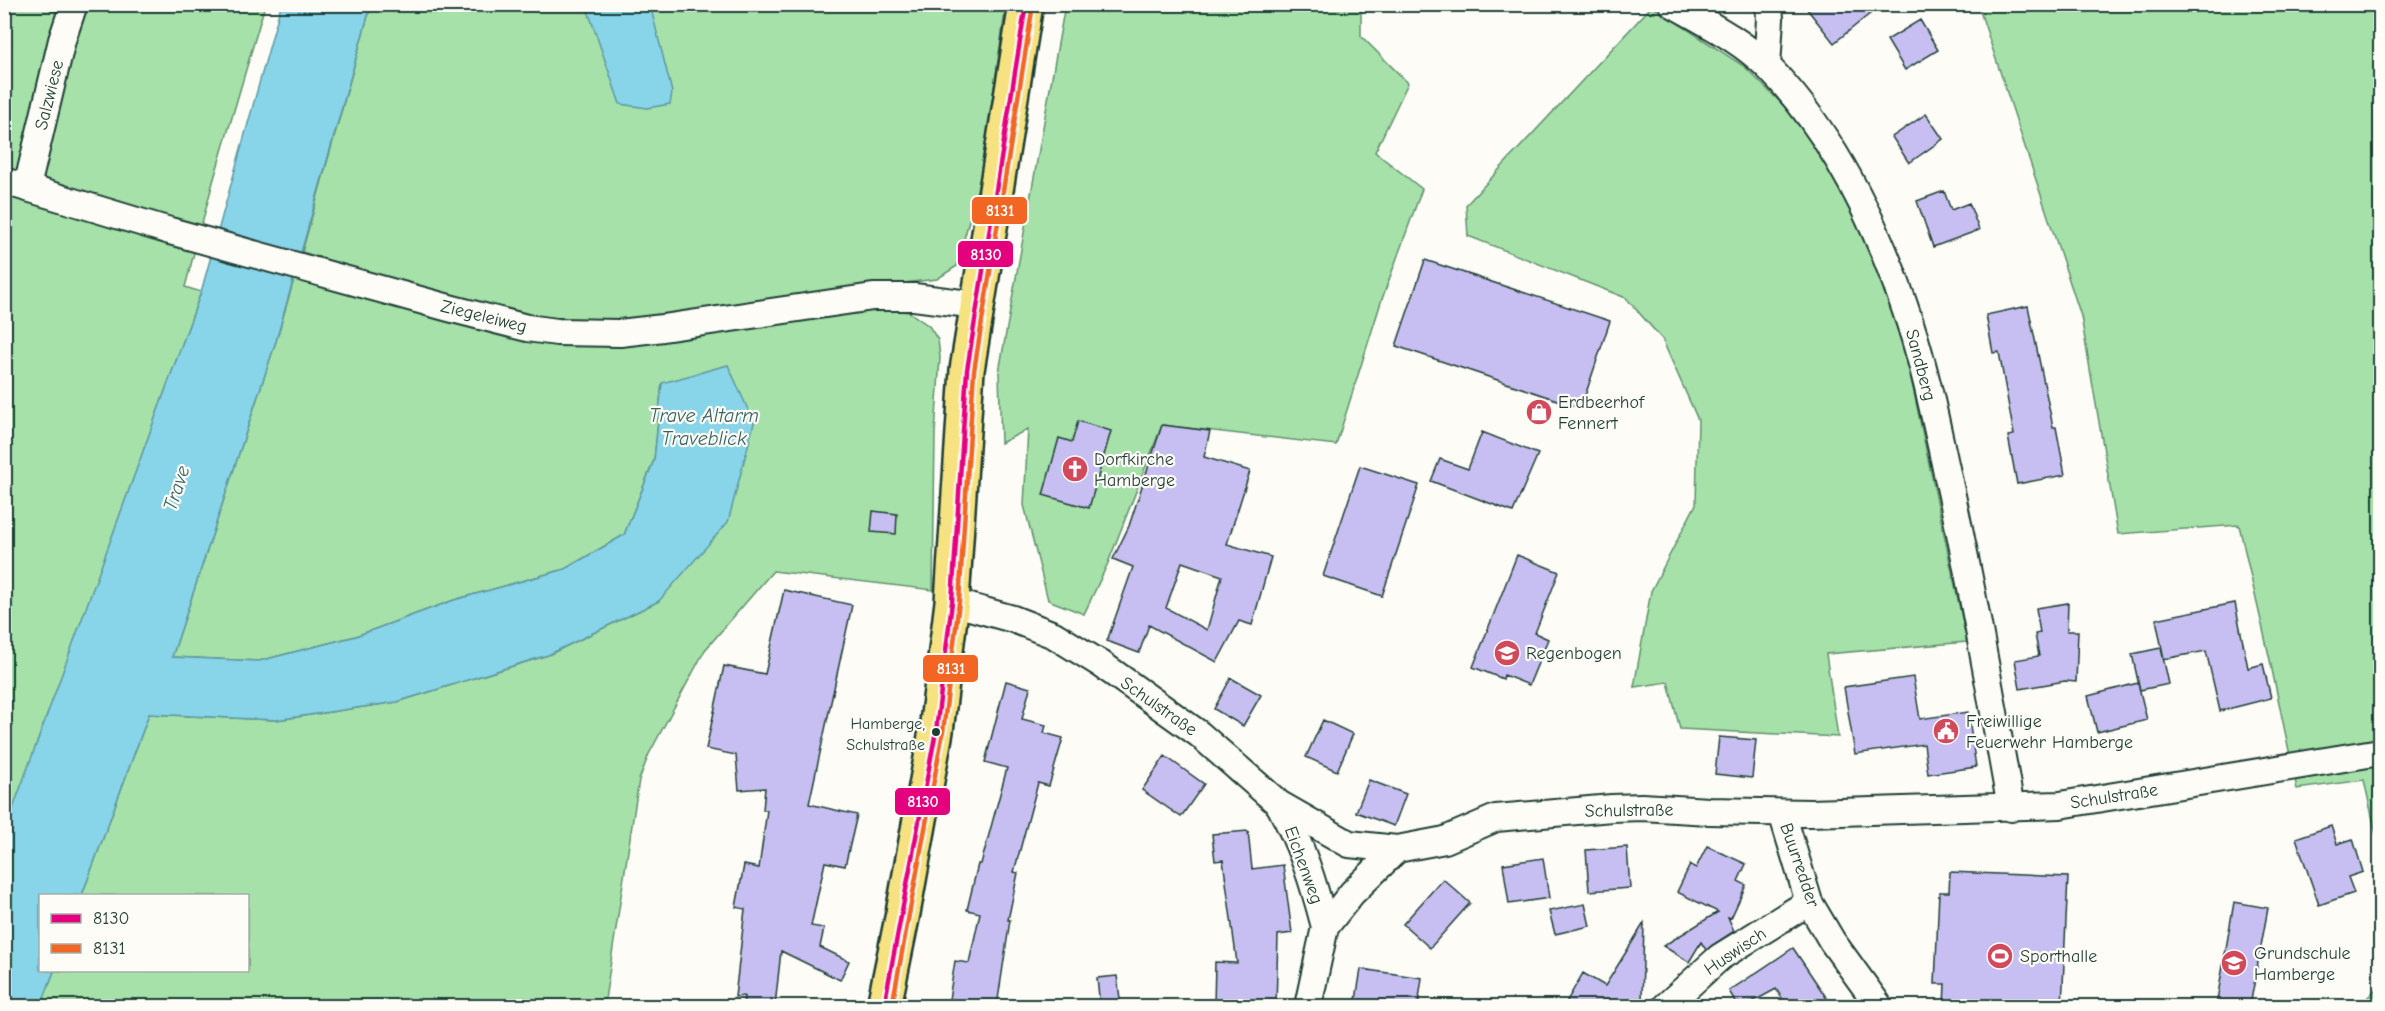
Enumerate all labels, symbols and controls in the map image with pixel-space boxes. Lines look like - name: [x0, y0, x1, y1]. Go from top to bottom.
- street label: Salzwiese: [31, 58, 68, 132]
- line badge: 8131: [971, 196, 1028, 225]
- text: 8131: [986, 202, 1014, 220]
- line badge: 8130: [957, 240, 1014, 268]
- text: 8130: [970, 246, 1002, 264]
- street label: Ziegeleiweg: [439, 296, 529, 337]
- street label: Sandberg: [1901, 327, 1940, 403]
- place label: Erdbeerhof Fennert: [1558, 392, 1645, 434]
- shop icon: Erdbeerhof Fennert: [1524, 397, 1554, 427]
- water label: Trave Altarm Traveblick: [649, 404, 759, 450]
- place label: Dorfkirche Hamberge: [1094, 449, 1175, 491]
- church icon: Dorfkirche Hamberge: [1060, 454, 1090, 484]
- water label: Trave: [158, 463, 195, 514]
- school or university icon: Regenbogen: [1492, 638, 1522, 668]
- place label: Regenbogen: [1526, 643, 1622, 664]
- line badge: 8131: [922, 654, 979, 683]
- text: 8131: [937, 660, 965, 678]
- street label: Schulstraße: [1116, 672, 1201, 740]
- place label: Freiwillige Feuerwehr Hamberge: [1966, 711, 2133, 753]
- place label: Hamberge, Schulstraße: [846, 715, 925, 754]
- public building icon: Freiwillige Feuerwehr Hamberge: [1931, 716, 1961, 746]
- marker: Hamberge, Schulstraße: [930, 726, 942, 738]
- street label: Schulstraße: [2069, 779, 2159, 814]
- line badge: 8130: [894, 787, 951, 816]
- text: 8130: [907, 793, 939, 811]
- street label: Schulstraße: [1585, 799, 1673, 822]
- street label: Buurredder: [1775, 820, 1824, 911]
- street label: Eichenweg: [1280, 823, 1327, 907]
- legend: [39, 894, 249, 972]
- text: 8130: [93, 908, 129, 929]
- street label: Huswisch: [1700, 923, 1770, 980]
- text: 8131: [93, 938, 126, 959]
- sports icon: Sporthalle: [1985, 941, 2015, 971]
- place label: Grundschule Hamberge: [2254, 943, 2351, 985]
- place label: Sporthalle: [2020, 946, 2097, 967]
- school or university icon: Grundschule Hamberge: [2219, 948, 2249, 978]

